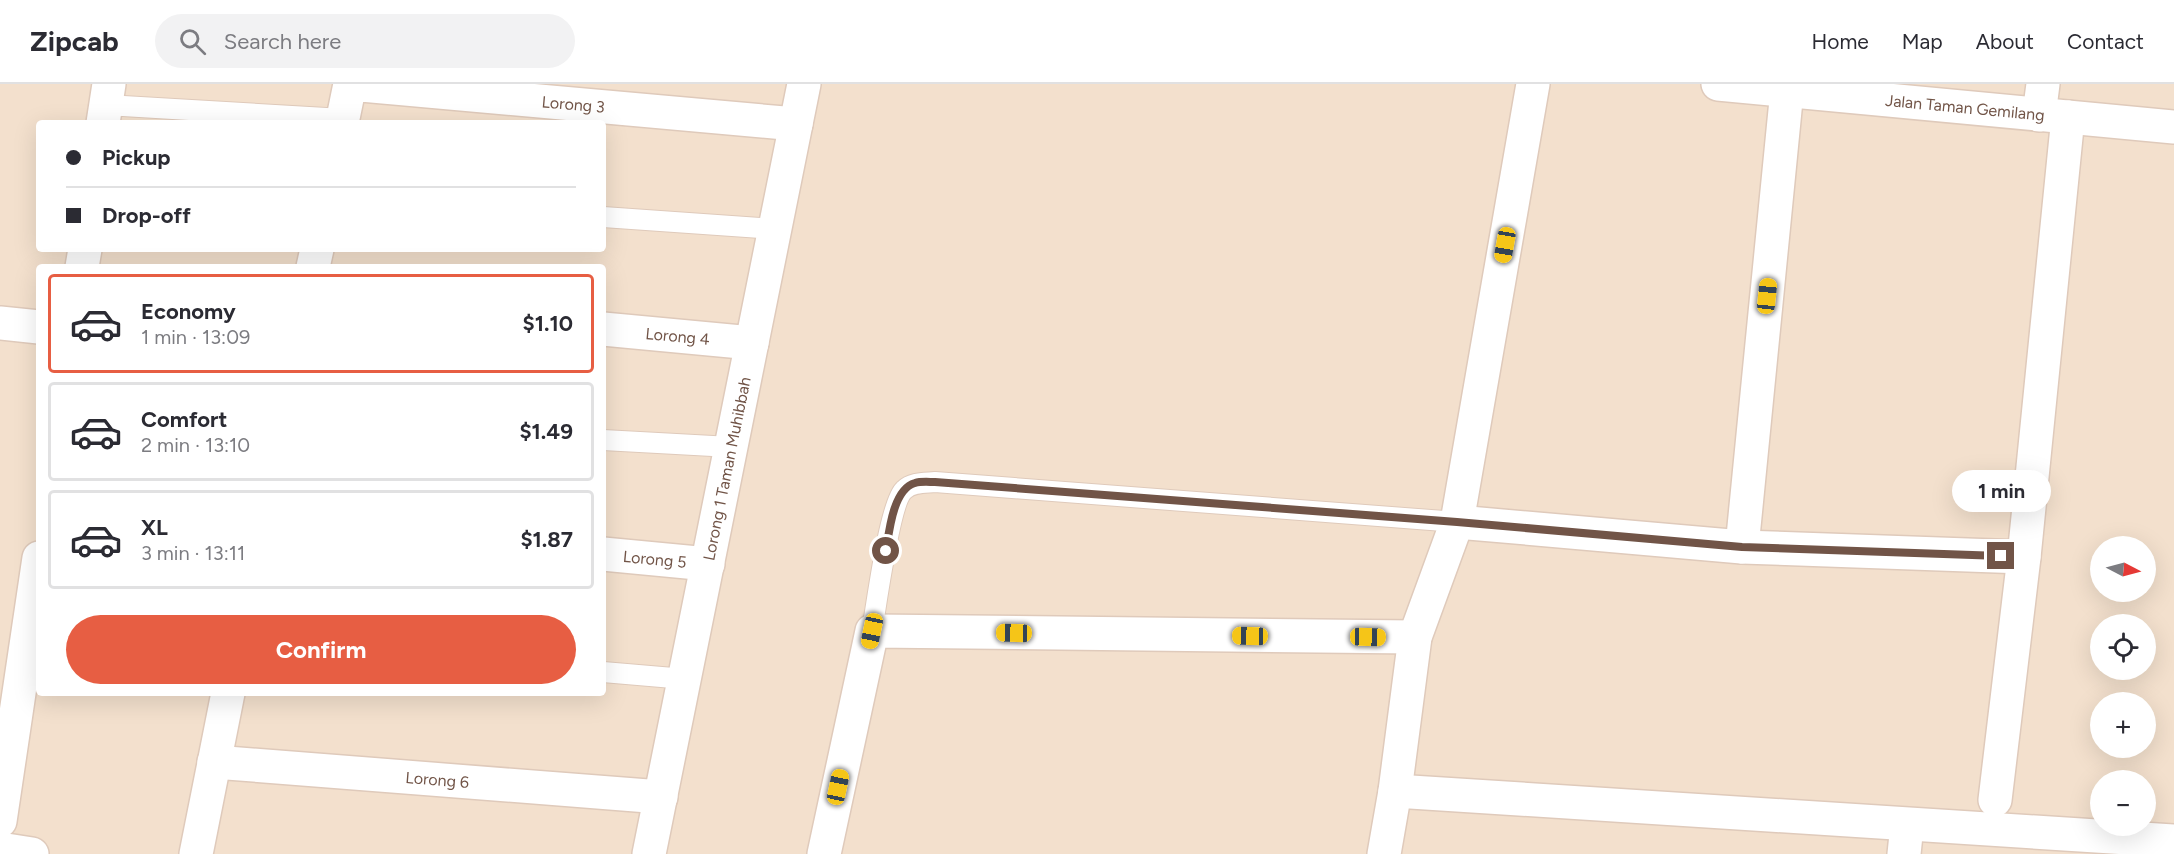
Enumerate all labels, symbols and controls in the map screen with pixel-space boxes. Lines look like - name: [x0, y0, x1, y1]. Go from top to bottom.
- search box: [155, 14, 575, 68]
- text: Zipcab: [30, 24, 119, 58]
- icon: search: [176, 25, 209, 58]
- text: Search here: [224, 28, 341, 55]
- text: Home: [1812, 29, 1869, 54]
- text: Map: [1902, 29, 1943, 54]
- text: About: [1976, 29, 2034, 54]
- text: Contact: [2067, 29, 2144, 54]
- street label: Jalan Taman Gemilang: [1884, 90, 2045, 124]
- street label: Lorong 3: [541, 92, 606, 116]
- text: Pickup: [102, 144, 171, 171]
- text: Drop-off: [102, 202, 191, 229]
- car: [1493, 226, 1517, 264]
- car: [1756, 277, 1778, 315]
- icon: car: [69, 297, 123, 351]
- text: Economy: [141, 298, 236, 325]
- text: $1.10: [523, 310, 573, 337]
- street label: Lorong 4: [645, 324, 711, 348]
- text: 1 min · 13:09: [141, 325, 250, 349]
- street label: Lorong 1 Taman Muhibbah: [699, 375, 754, 562]
- icon: car: [69, 405, 123, 459]
- text: Comfort: [141, 406, 227, 433]
- text: $1.49: [519, 418, 573, 445]
- text: 2 min · 13:10: [141, 433, 250, 457]
- callout: 1 min: [1952, 469, 2050, 511]
- text: 1 min: [1978, 479, 2025, 503]
- icon: car: [69, 513, 123, 567]
- text: XL: [141, 514, 168, 541]
- text: $1.87: [520, 526, 573, 553]
- north arrow: [2090, 536, 2156, 602]
- map controls: [2090, 536, 2156, 836]
- route start: [872, 537, 899, 564]
- text: 3 min · 13:11: [141, 541, 245, 565]
- route end: [1987, 542, 2014, 569]
- street label: Lorong 5: [622, 546, 687, 571]
- car: [859, 612, 885, 650]
- button: locate: [2090, 614, 2156, 680]
- button: Confirm: [66, 615, 576, 684]
- car: [996, 624, 1032, 642]
- car: [1232, 627, 1268, 645]
- car: [1350, 628, 1386, 646]
- button: +: [2090, 692, 2156, 758]
- street label: Lorong 6: [405, 768, 470, 791]
- car: [825, 768, 851, 806]
- button: −: [2090, 770, 2156, 836]

